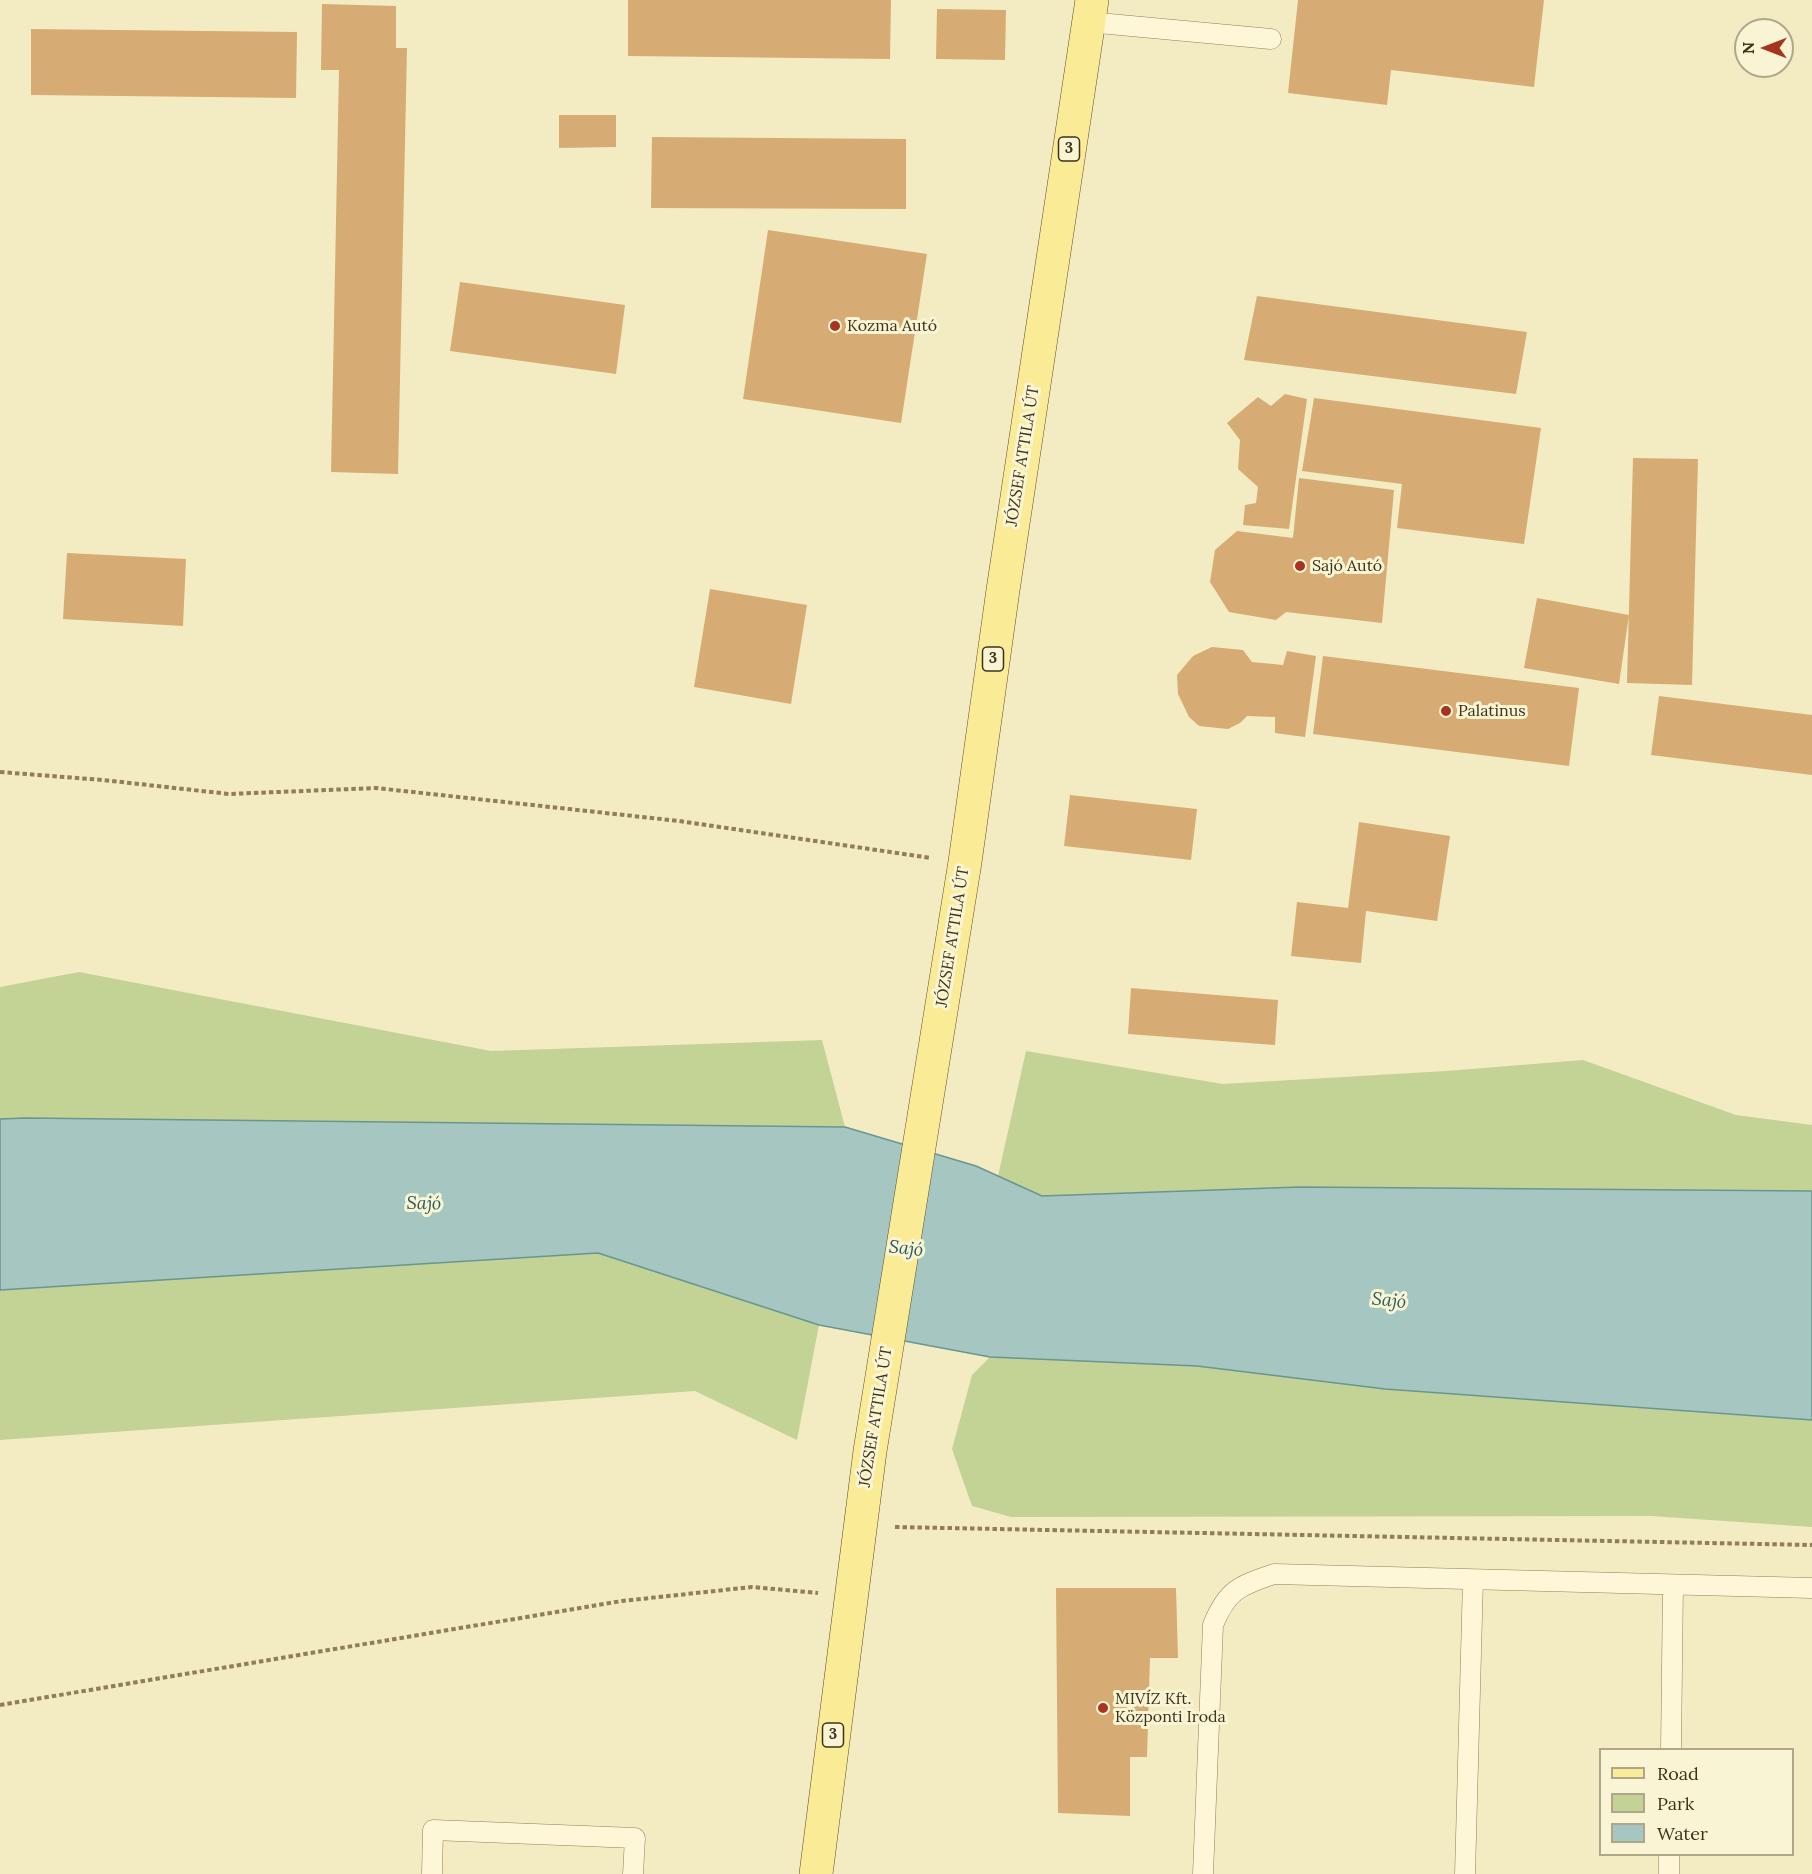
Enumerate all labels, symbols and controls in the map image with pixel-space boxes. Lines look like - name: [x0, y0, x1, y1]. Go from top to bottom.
- north arrow: [1734, 18, 1794, 78]
- text: N: [1738, 42, 1758, 54]
- road number: 3: [1058, 137, 1080, 161]
- place label: Kozma Autó: [847, 316, 937, 336]
- marker: Kozma Autó: [828, 319, 842, 333]
- street label: JÓZSEF ATTILA ÚT: [1002, 384, 1044, 528]
- place label: Sajó Autó: [1312, 556, 1382, 576]
- marker: Sajó Autó: [1293, 559, 1307, 573]
- road number: 3: [982, 647, 1004, 671]
- place label: Palatinus: [1458, 701, 1526, 721]
- marker: Palatinus: [1439, 704, 1453, 718]
- street label: JÓZSEF ATTILA ÚT: [932, 865, 974, 1009]
- water label: Sajó: [407, 1193, 441, 1215]
- water label: Sajó: [888, 1236, 924, 1262]
- water label: Sajó: [1371, 1288, 1407, 1314]
- street label: JÓZSEF ATTILA ÚT: [855, 1345, 897, 1489]
- place label: MIVÍZ Kft. Központi Iroda: [1115, 1689, 1226, 1727]
- marker: MIVÍZ Kft. Központi Iroda: [1096, 1701, 1110, 1715]
- road number: 3: [822, 1723, 844, 1747]
- legend: [1599, 1748, 1794, 1856]
- text: Road: [1657, 1762, 1699, 1785]
- text: Park: [1657, 1792, 1694, 1815]
- text: Water: [1657, 1822, 1708, 1845]

